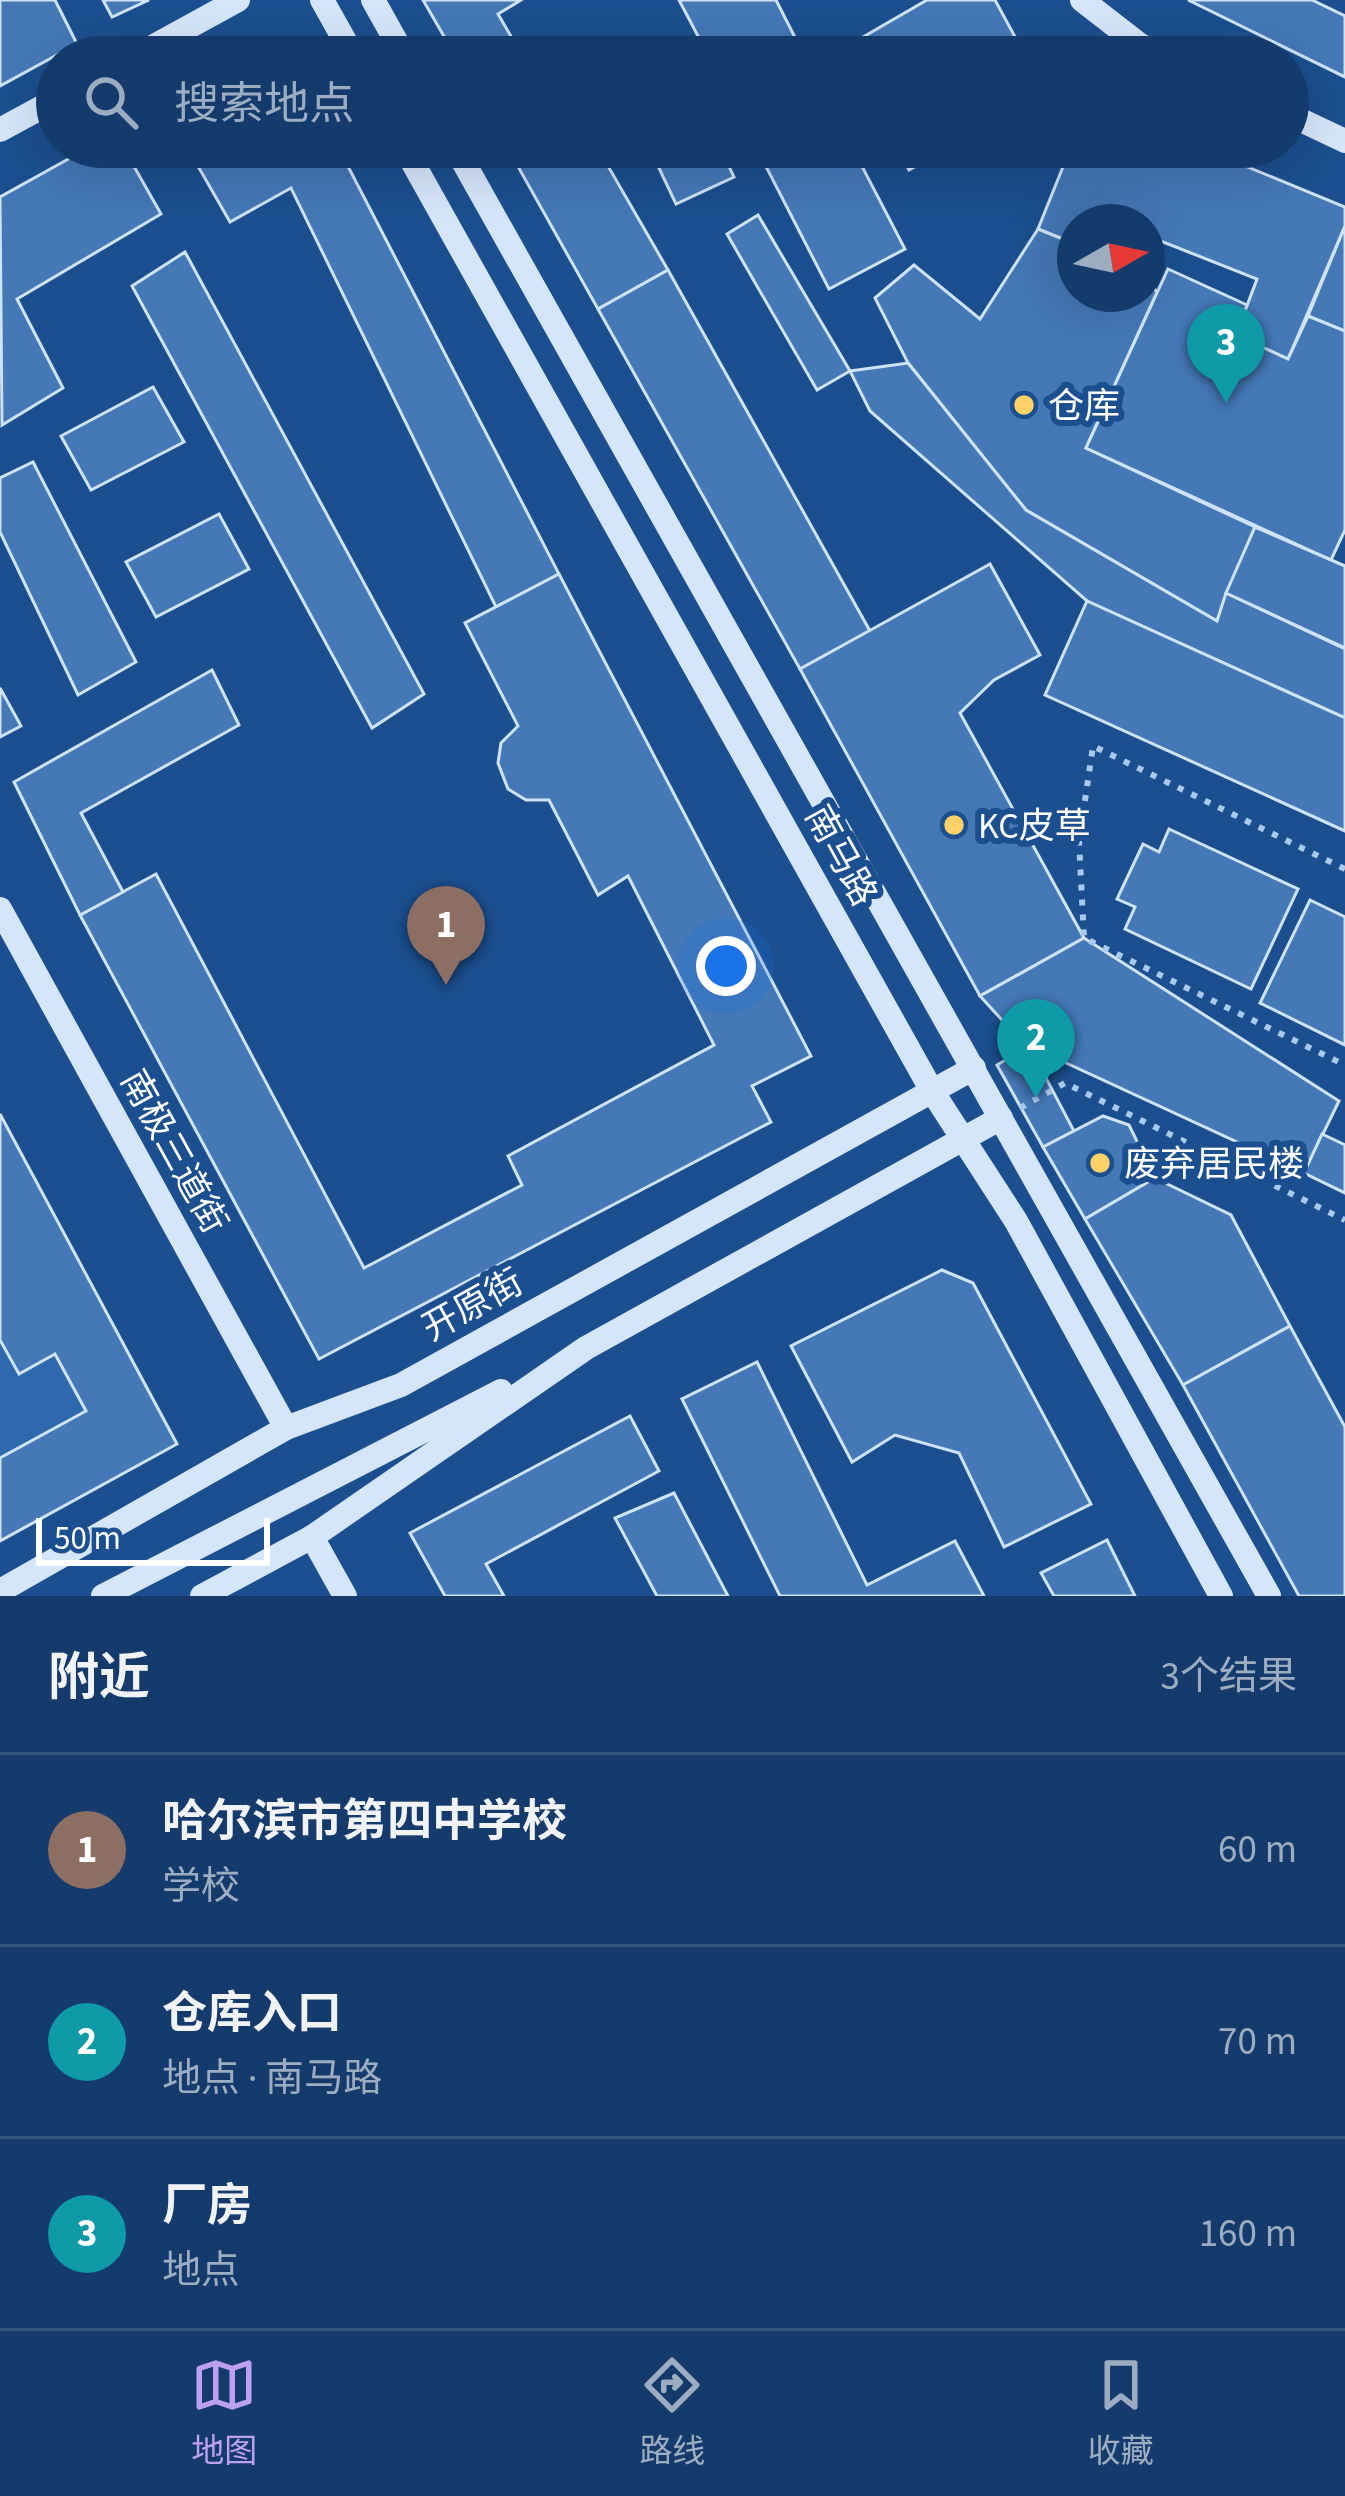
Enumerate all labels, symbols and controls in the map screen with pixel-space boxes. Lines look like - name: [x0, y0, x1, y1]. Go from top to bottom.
- search box: [36, 36, 1309, 168]
- icon: search: [78, 69, 144, 135]
- text: 搜索地点: [174, 73, 354, 137]
- north arrow: [1057, 204, 1165, 312]
- pin: 3: [1187, 304, 1265, 403]
- place label: 仓库: [1048, 381, 1120, 432]
- marker: 仓库: [1011, 392, 1037, 418]
- street label: 南马路: [792, 796, 889, 915]
- place label: KC皮草: [978, 801, 1091, 852]
- marker: KC皮草: [941, 812, 967, 838]
- pin: 1: [407, 886, 485, 985]
- your location: [696, 936, 756, 996]
- pin: 2: [997, 999, 1075, 1098]
- street label: 南极三道街: [108, 1061, 240, 1243]
- place label: 废弃居民楼: [1124, 1139, 1304, 1190]
- marker: 废弃居民楼: [1087, 1150, 1113, 1176]
- street label: 开原街: [413, 1257, 532, 1354]
- scale bar: [36, 1512, 270, 1565]
- text: 50 m: [54, 1515, 121, 1562]
- text: 附近: [48, 1642, 150, 1714]
- text: 3个结果: [1161, 1649, 1297, 1705]
- text: 哈尔滨市第四中学校: [162, 1790, 567, 1854]
- text: 1: [77, 1822, 97, 1878]
- text: 60 m: [1218, 1822, 1297, 1878]
- text: 学校: [162, 1859, 240, 1915]
- text: 仓库入口: [162, 1982, 342, 2046]
- text: 2: [77, 2014, 97, 2070]
- text: 70 m: [1218, 2014, 1297, 2070]
- text: 地点 · 南马路: [162, 2051, 382, 2107]
- text: 厂房: [162, 2174, 252, 2238]
- text: 3: [77, 2206, 97, 2262]
- text: 160 m: [1199, 2206, 1297, 2262]
- text: 地点: [162, 2243, 240, 2299]
- tab: 地图: [191, 2352, 257, 2475]
- tab: 路线: [639, 2352, 705, 2475]
- tab: 收藏: [1088, 2352, 1154, 2475]

